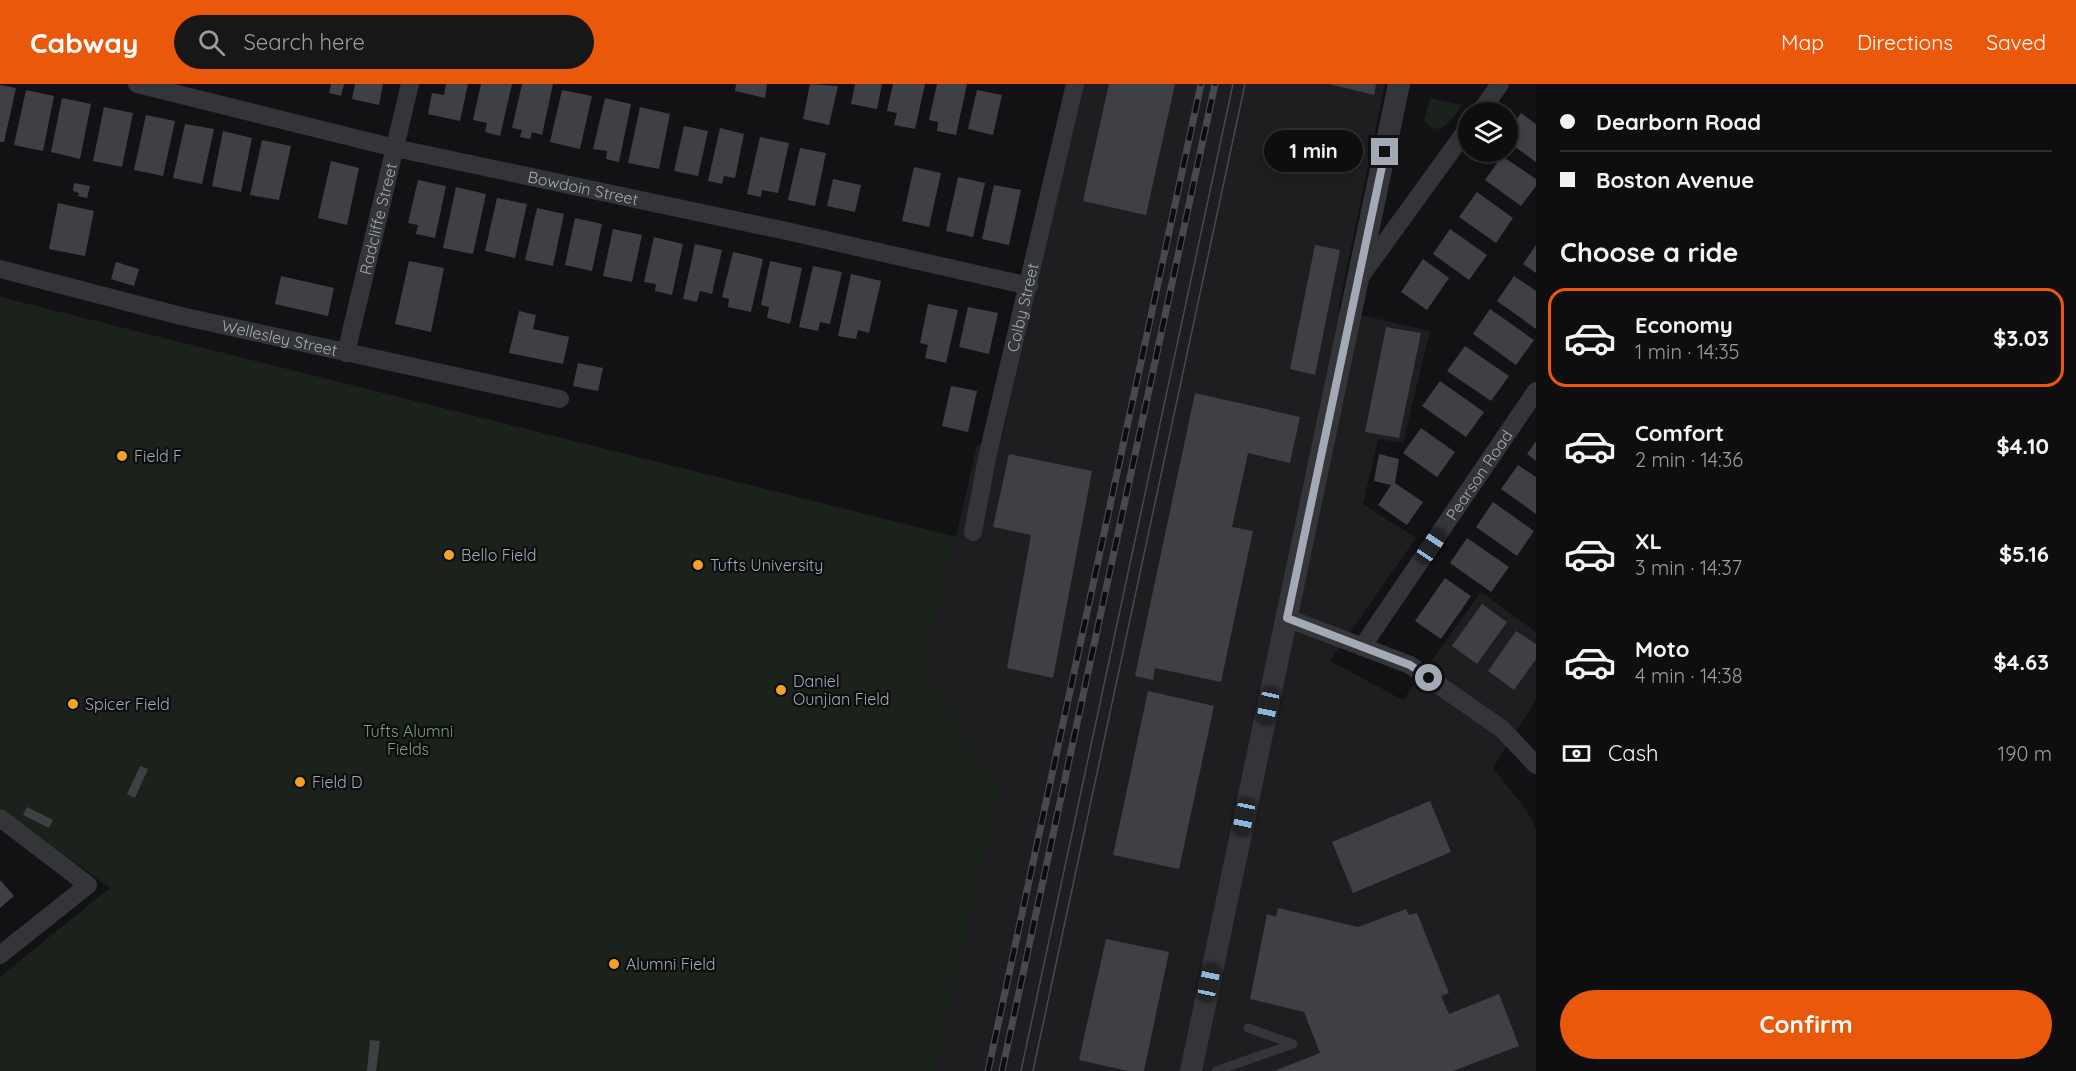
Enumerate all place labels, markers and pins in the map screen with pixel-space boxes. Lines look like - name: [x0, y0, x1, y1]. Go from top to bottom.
- place label: Field F: [134, 446, 182, 466]
- marker: Field F: [115, 449, 129, 463]
- place label: Bello Field: [461, 545, 536, 565]
- marker: Bello Field: [442, 548, 456, 562]
- place label: Tufts University: [710, 555, 823, 575]
- marker: Tufts University: [691, 558, 705, 572]
- place label: Daniel Ounjian Field: [793, 671, 889, 709]
- marker: Daniel Ounjian Field: [774, 683, 788, 697]
- place label: Spicer Field: [85, 694, 170, 714]
- marker: Spicer Field: [66, 697, 80, 711]
- place label: Field D: [312, 772, 363, 792]
- marker: Field D: [293, 775, 307, 789]
- place label: Alumni Field: [626, 954, 715, 974]
- marker: Alumni Field: [607, 957, 621, 971]

